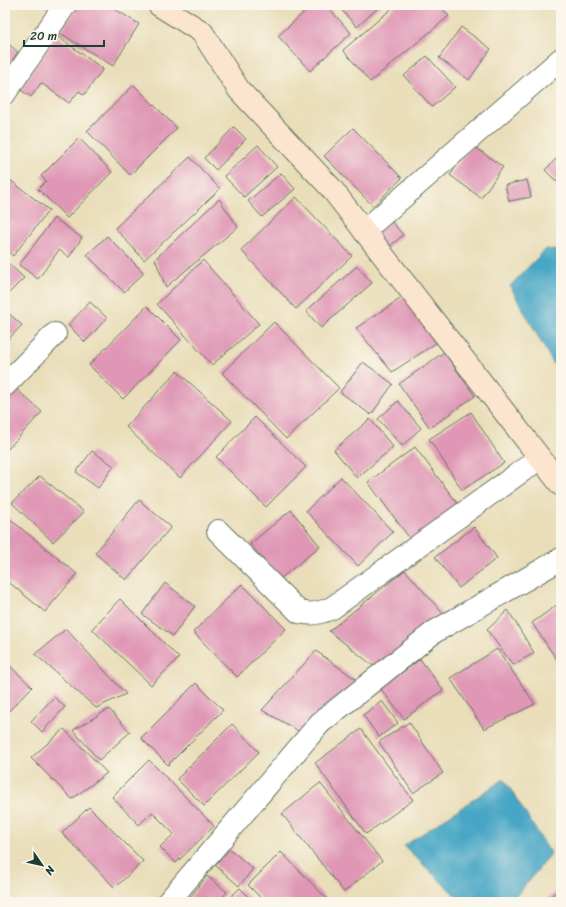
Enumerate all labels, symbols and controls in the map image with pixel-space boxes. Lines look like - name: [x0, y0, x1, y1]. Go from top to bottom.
- scale bar: [24, 22, 104, 48]
- text: 20 m: [30, 25, 57, 47]
- north arrow: [22, 845, 62, 885]
- text: N: [40, 861, 60, 879]

